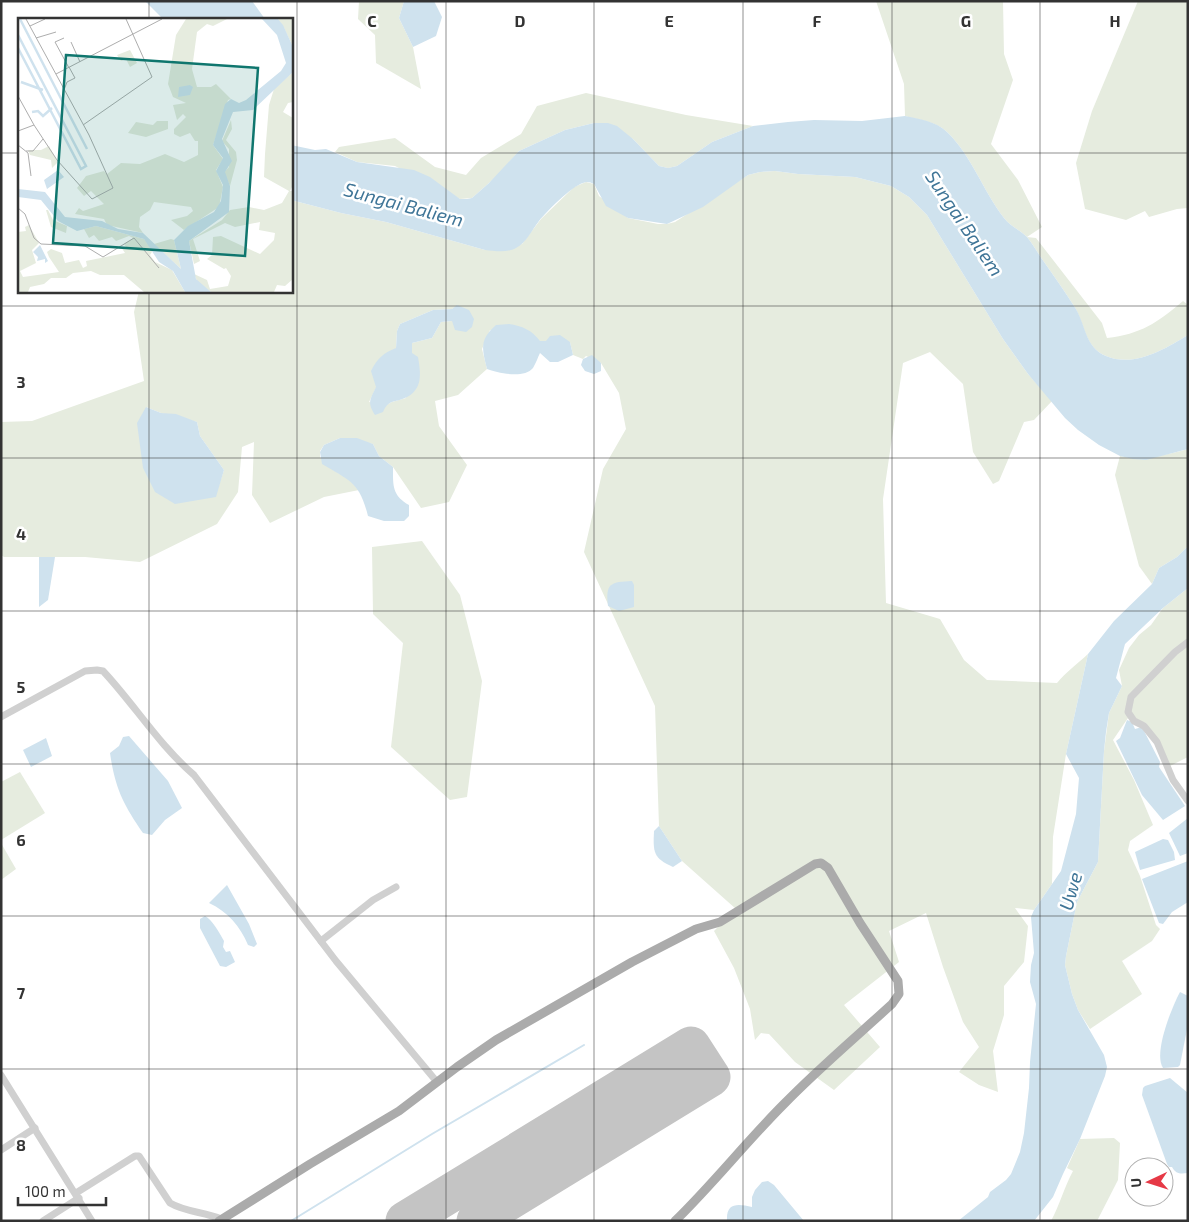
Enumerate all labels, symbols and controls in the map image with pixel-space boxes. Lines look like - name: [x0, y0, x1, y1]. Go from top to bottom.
- text: C: [367, 11, 377, 30]
- text: D: [515, 11, 526, 30]
- text: E: [664, 11, 674, 30]
- text: F: [813, 11, 822, 30]
- text: G: [961, 11, 971, 30]
- text: H: [1109, 11, 1121, 30]
- inset map: [18, 18, 292, 292]
- water label: Sungai Baliem: [921, 166, 1009, 280]
- water label: Sungai Baliem: [342, 177, 466, 231]
- text: 3: [16, 372, 26, 391]
- text: 4: [16, 524, 26, 543]
- text: 5: [17, 677, 26, 696]
- text: 6: [16, 830, 26, 849]
- water label: Uwe: [1054, 869, 1086, 913]
- text: 7: [17, 983, 26, 1002]
- text: 8: [16, 1135, 26, 1154]
- north arrow: [1124, 1157, 1174, 1207]
- scale bar: [18, 1174, 105, 1206]
- text: U: [1127, 1178, 1144, 1188]
- text: 100 m: [25, 1182, 66, 1200]

